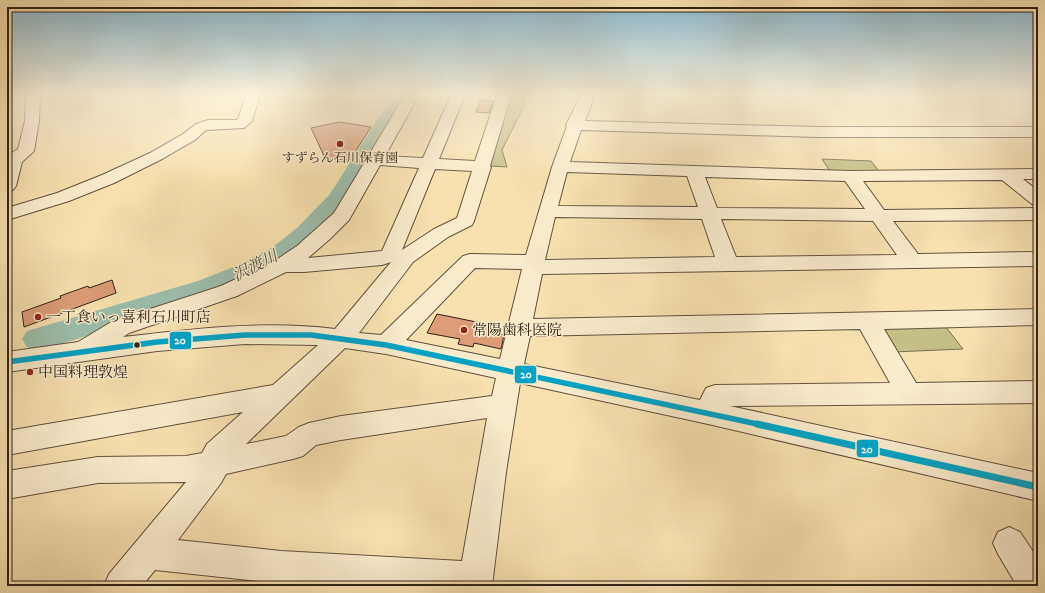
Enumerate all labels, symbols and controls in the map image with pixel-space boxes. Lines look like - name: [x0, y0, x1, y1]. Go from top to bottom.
- marker: すずらん石川保育園: [335, 139, 345, 149]
- place label: すずらん石川保育園: [281, 150, 399, 166]
- water label: 沢渡川: [229, 245, 283, 286]
- place label: 一丁食いっ喜利石川町店: [46, 308, 211, 327]
- marker: 一丁食いっ喜利石川町店: [33, 312, 43, 322]
- place label: 常陽歯科医院: [472, 321, 562, 340]
- marker: 常陽歯科医院: [459, 325, 469, 335]
- line badge: 20: [169, 331, 192, 350]
- text: 20: [174, 334, 186, 348]
- unlabelled marker: [132, 340, 142, 350]
- place label: 中国料理敦煌: [38, 363, 128, 382]
- line badge: 20: [514, 365, 537, 384]
- marker: 中国料理敦煌: [25, 367, 35, 377]
- text: 20: [520, 368, 532, 382]
- line badge: 20: [856, 439, 879, 458]
- text: 20: [861, 443, 873, 457]

